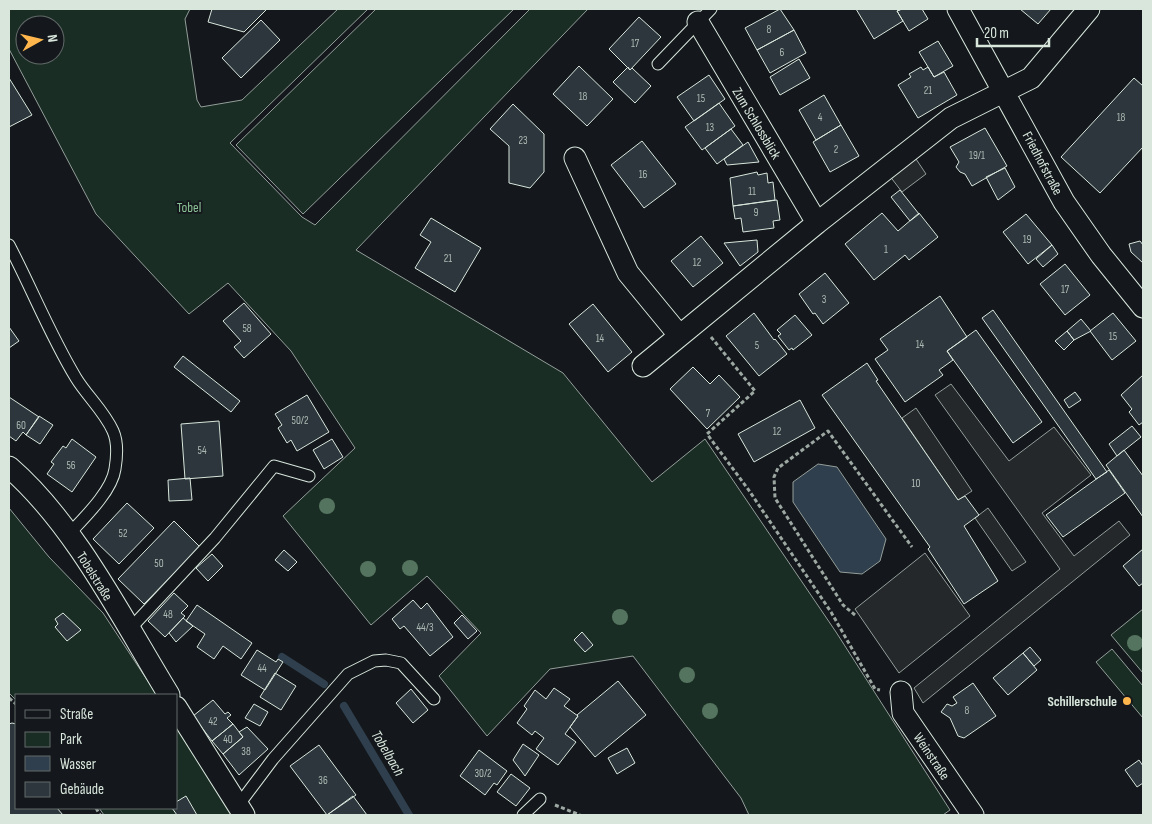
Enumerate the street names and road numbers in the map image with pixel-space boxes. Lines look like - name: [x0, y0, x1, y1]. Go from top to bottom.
- street label: Zum Schlossblick: [728, 84, 785, 163]
- street label: Friedhofstraße: [1019, 129, 1066, 198]
- street label: Tobelstraße: [73, 549, 116, 604]
- street label: Weinstraße: [910, 730, 953, 783]

